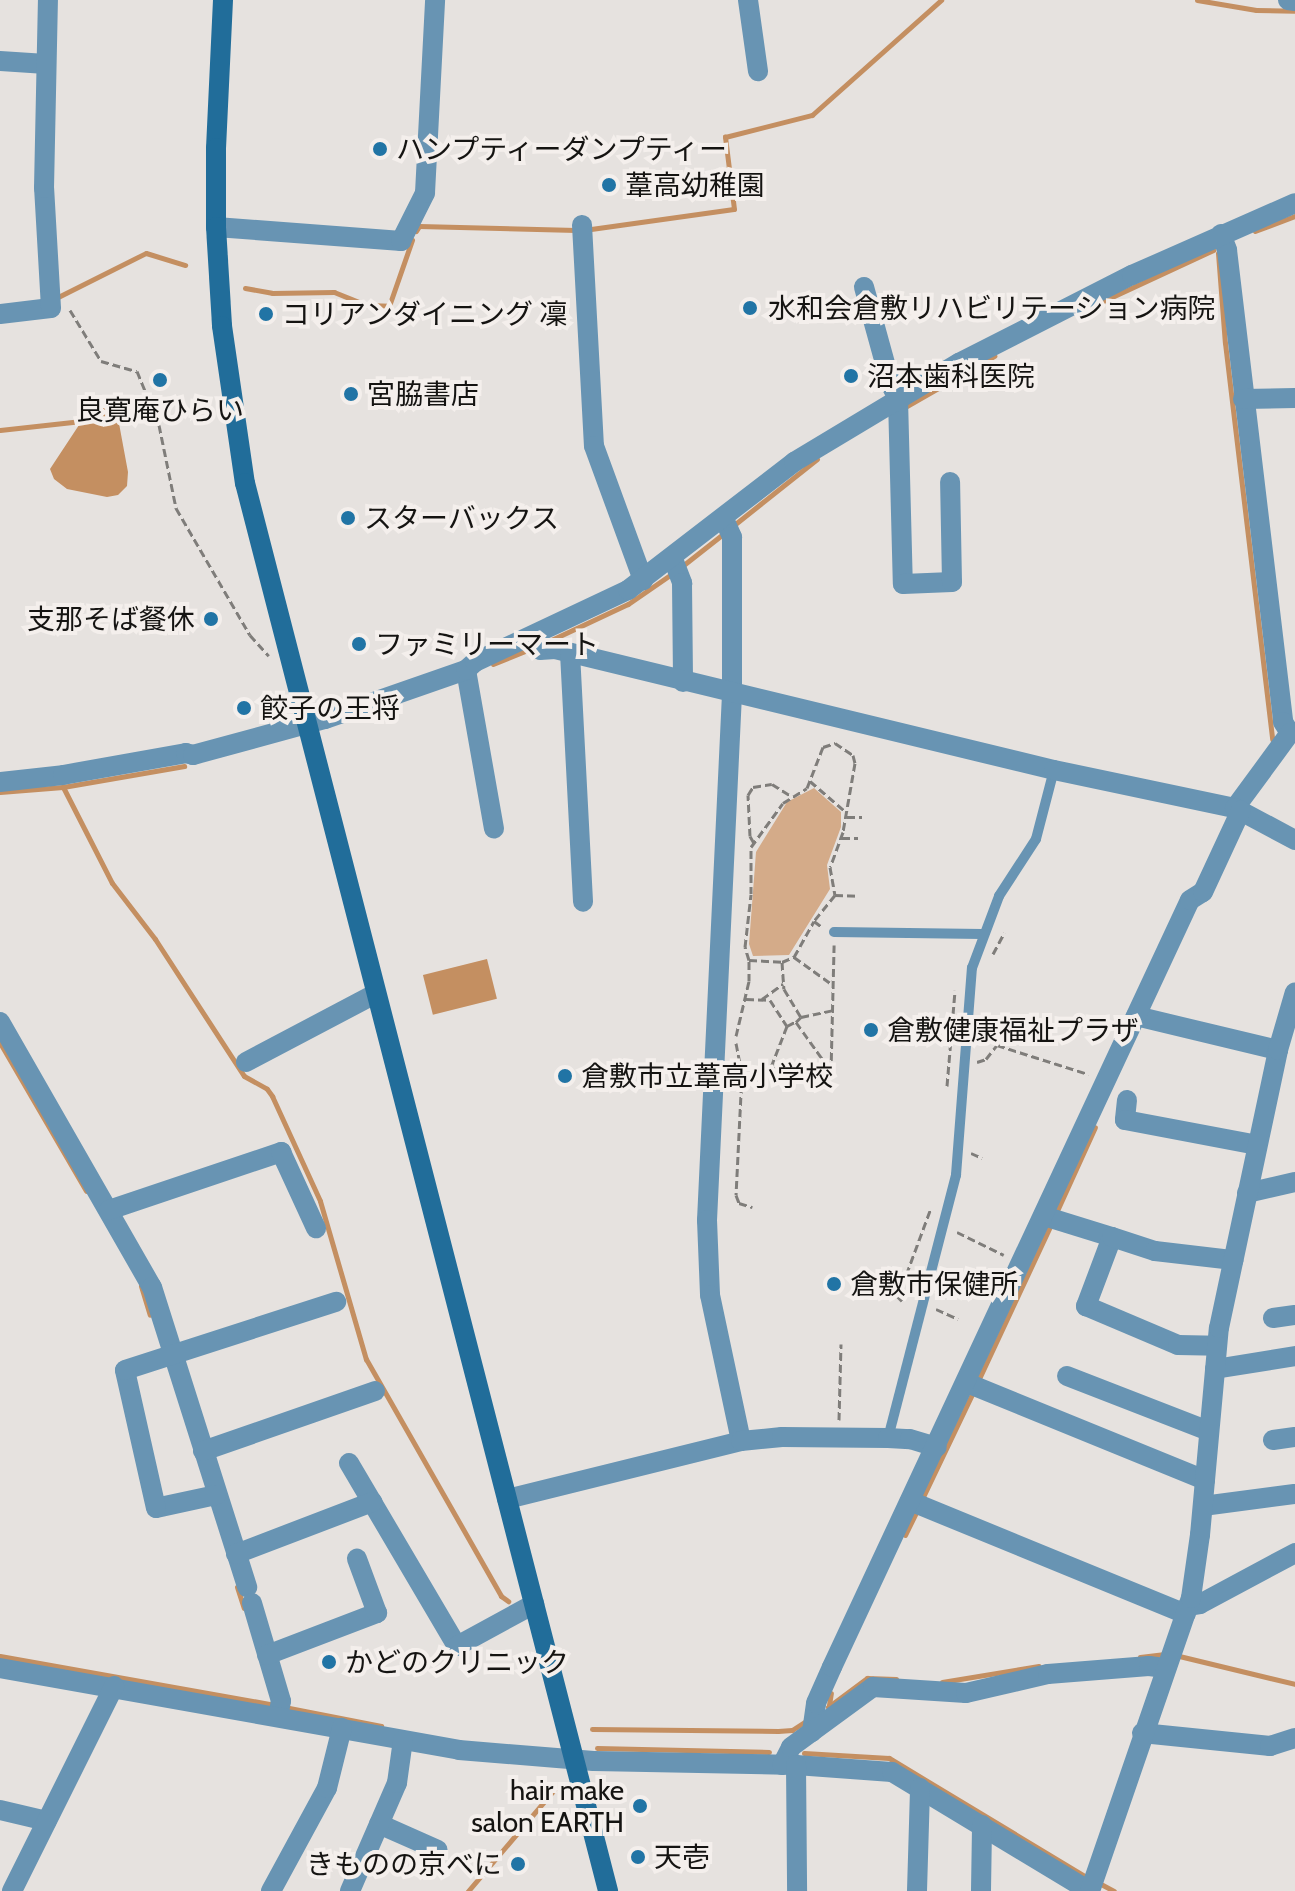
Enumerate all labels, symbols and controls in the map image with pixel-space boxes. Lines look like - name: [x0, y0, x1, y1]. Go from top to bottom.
- place label: ハンプティーダンプティー: [396, 132, 732, 166]
- marker: ハンプティーダンプティー: [371, 140, 389, 158]
- place label: 葦高幼稚園: [625, 168, 765, 202]
- marker: 葦高幼稚園: [600, 176, 618, 194]
- place label: 水和会倉敷リハビリテーション病院: [768, 291, 1216, 325]
- place label: コリアンダイニング 凜: [282, 297, 568, 331]
- marker: 水和会倉敷リハビリテーション病院: [739, 297, 761, 319]
- marker: コリアンダイニング 凜: [257, 305, 275, 323]
- place label: 沼本歯科医院: [867, 359, 1035, 393]
- marker: 沼本歯科医院: [842, 367, 860, 385]
- marker: 良寛庵ひらい: [151, 371, 169, 389]
- place label: 宮脇書店: [367, 377, 479, 411]
- marker: 宮脇書店: [342, 385, 360, 403]
- place label: 良寛庵ひらい: [76, 393, 244, 427]
- place label: スターバックス: [364, 501, 560, 535]
- marker: スターバックス: [339, 509, 357, 527]
- place label: 支那そば餐休: [27, 602, 195, 636]
- marker: 支那そば餐休: [202, 610, 220, 628]
- place label: ファミリーマート: [375, 627, 599, 661]
- marker: ファミリーマート: [350, 635, 368, 653]
- place label: 餃子の王将: [260, 691, 400, 725]
- marker: 餃子の王将: [235, 699, 253, 717]
- place label: 倉敷健康福祉プラザ: [887, 1013, 1139, 1047]
- marker: 倉敷健康福祉プラザ: [862, 1021, 880, 1039]
- place label: 倉敷市立葦高小学校: [581, 1059, 833, 1093]
- marker: 倉敷市立葦高小学校: [556, 1067, 574, 1085]
- place label: 倉敷市保健所: [850, 1267, 1018, 1301]
- marker: 倉敷市保健所: [825, 1275, 843, 1293]
- place label: かどのクリニック: [345, 1645, 569, 1679]
- marker: かどのクリニック: [320, 1653, 338, 1671]
- place label: hair make salon EARTH: [471, 1773, 624, 1839]
- marker: hair make salon EARTH: [631, 1797, 649, 1815]
- place label: 天壱: [654, 1840, 710, 1874]
- place label: きものの京べに: [306, 1847, 502, 1881]
- marker: 天壱: [629, 1848, 647, 1866]
- marker: きものの京べに: [509, 1855, 527, 1873]

